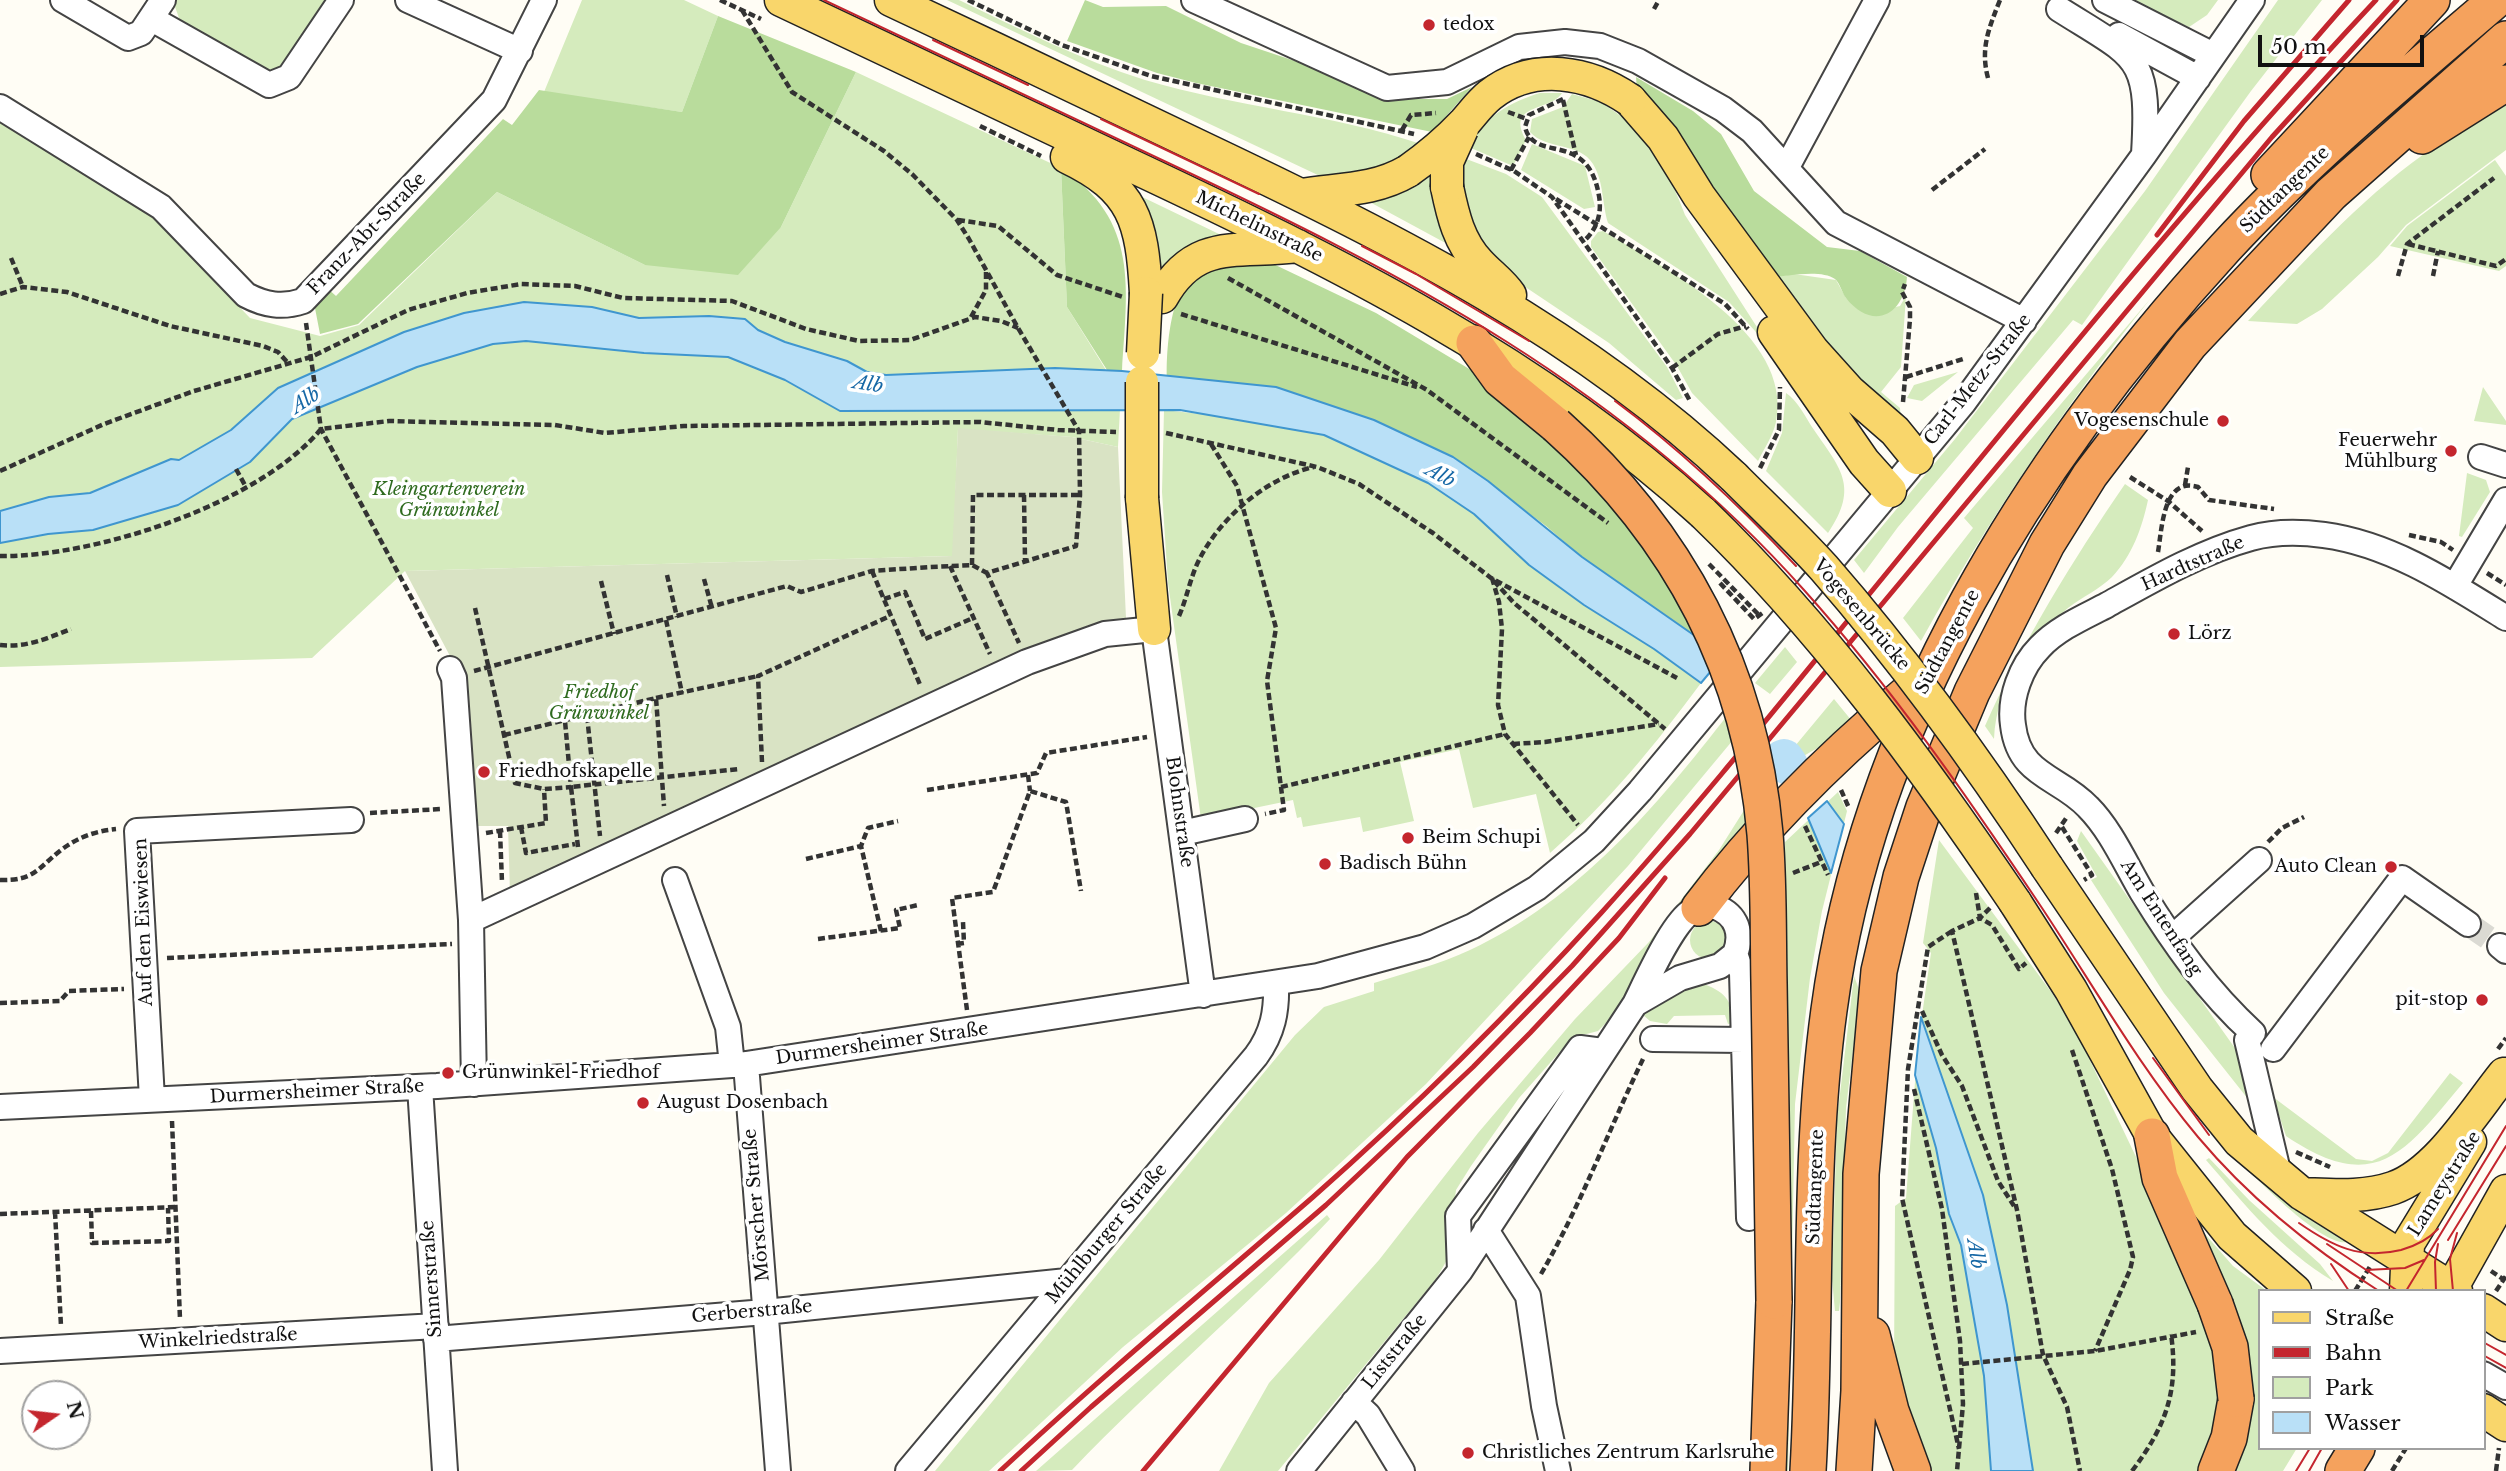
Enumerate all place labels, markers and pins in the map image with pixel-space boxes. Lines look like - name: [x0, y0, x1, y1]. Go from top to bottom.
- place label: tedox: [1443, 14, 1495, 36]
- marker: tedox: [1421, 17, 1437, 33]
- place label: Vogesenschule: [2074, 410, 2209, 432]
- marker: Vogesenschule: [2215, 413, 2231, 429]
- place label: Feuerwehr Mühlburg: [2338, 430, 2437, 472]
- marker: Feuerwehr Mühlburg: [2443, 443, 2459, 459]
- place label: Lörz: [2188, 623, 2231, 645]
- marker: Lörz: [2166, 626, 2182, 642]
- place label: Friedhofskapelle: [498, 761, 652, 783]
- marker: Friedhofskapelle: [476, 764, 492, 780]
- place label: Beim Schupi: [1422, 827, 1541, 849]
- marker: Beim Schupi: [1400, 830, 1416, 846]
- place label: Badisch Bühn: [1339, 853, 1467, 875]
- marker: Badisch Bühn: [1317, 856, 1333, 872]
- place label: Auto Clean: [2275, 856, 2377, 878]
- marker: Auto Clean: [2383, 859, 2399, 875]
- place label: pit-stop: [2396, 989, 2468, 1011]
- marker: pit-stop: [2474, 992, 2490, 1008]
- place label: Grünwinkel-Friedhof: [462, 1062, 660, 1084]
- marker: Grünwinkel-Friedhof: [440, 1065, 456, 1081]
- place label: August Dosenbach: [657, 1092, 828, 1114]
- marker: August Dosenbach: [635, 1095, 651, 1111]
- place label: Christliches Zentrum Karlsruhe: [1482, 1442, 1775, 1464]
- marker: Christliches Zentrum Karlsruhe: [1460, 1445, 1476, 1461]

